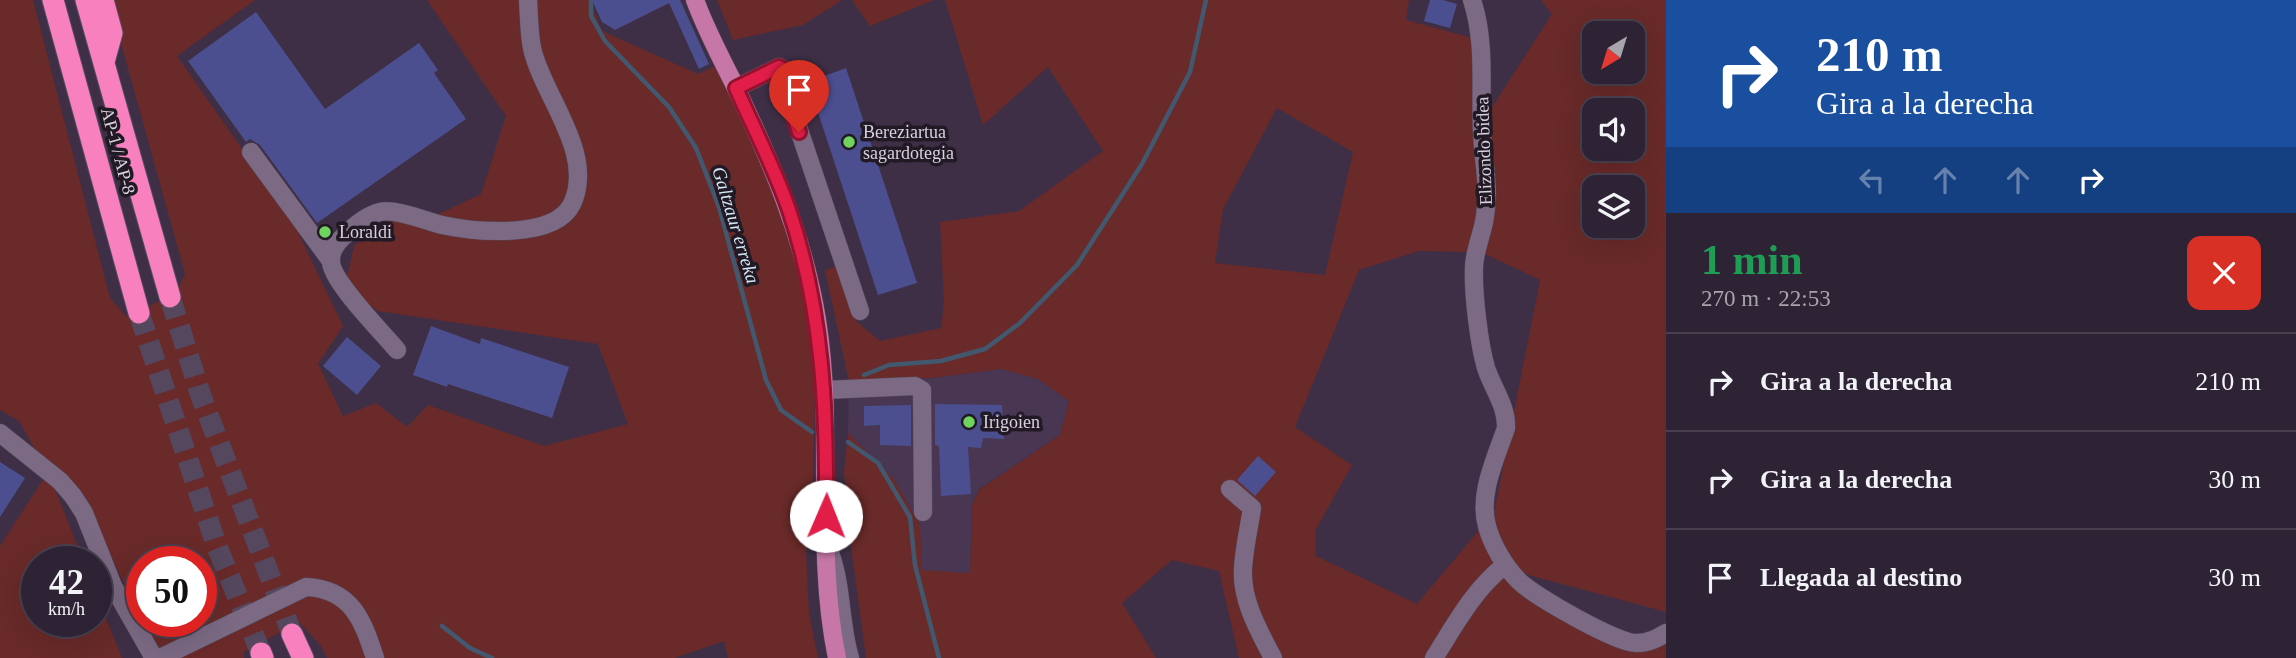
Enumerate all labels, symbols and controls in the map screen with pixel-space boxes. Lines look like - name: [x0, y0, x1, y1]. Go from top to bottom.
- north arrow: [1582, 21, 1645, 84]
- map controls: [1582, 21, 1645, 238]
- text: 210 m: [1816, 27, 1943, 82]
- icon: right: [1701, 28, 1792, 119]
- pin: [769, 60, 829, 132]
- icon: arrive: [780, 71, 818, 109]
- text: Gira a la derecha: [1816, 85, 2034, 121]
- street label: Elizondo bidea: [1472, 96, 1496, 206]
- button: sound: [1582, 98, 1645, 161]
- street label: AP-1 / AP-8: [97, 105, 139, 197]
- place label: Bereziartua sagardotegia: [863, 122, 954, 163]
- marker: Bereziartua sagardotegia: [841, 134, 857, 150]
- icon: left: [1853, 161, 1891, 199]
- icon: ahead: [1926, 161, 1964, 199]
- icon: ahead: [1999, 161, 2037, 199]
- icon: right: [2072, 161, 2110, 199]
- water label: Galtzaur erreka: [708, 164, 764, 286]
- button: layers: [1582, 175, 1645, 238]
- place label: Loraldi: [339, 222, 392, 242]
- marker: Loraldi: [317, 224, 333, 240]
- button: close: [2187, 236, 2261, 310]
- text: 1 min: [1701, 237, 1803, 283]
- text: 270 m · 22:53: [1701, 286, 1831, 311]
- icon: right: [1701, 363, 1739, 401]
- text: Gira a la derecha: [1760, 367, 1952, 396]
- text: 210 m: [2195, 367, 2261, 396]
- place label: Irigoien: [983, 412, 1040, 432]
- marker: Irigoien: [961, 414, 977, 430]
- icon: right: [1701, 461, 1739, 499]
- text: Gira a la derecha: [1760, 465, 1952, 494]
- text: 30 m: [2208, 465, 2261, 494]
- position arrow: [789, 479, 863, 553]
- speed limit sign: 50: [126, 546, 217, 637]
- icon: arrive: [1701, 559, 1739, 597]
- text: 42: [49, 563, 84, 602]
- text: Llegada al destino: [1760, 563, 1962, 592]
- text: 30 m: [2208, 563, 2261, 592]
- text: km/h: [48, 599, 85, 619]

